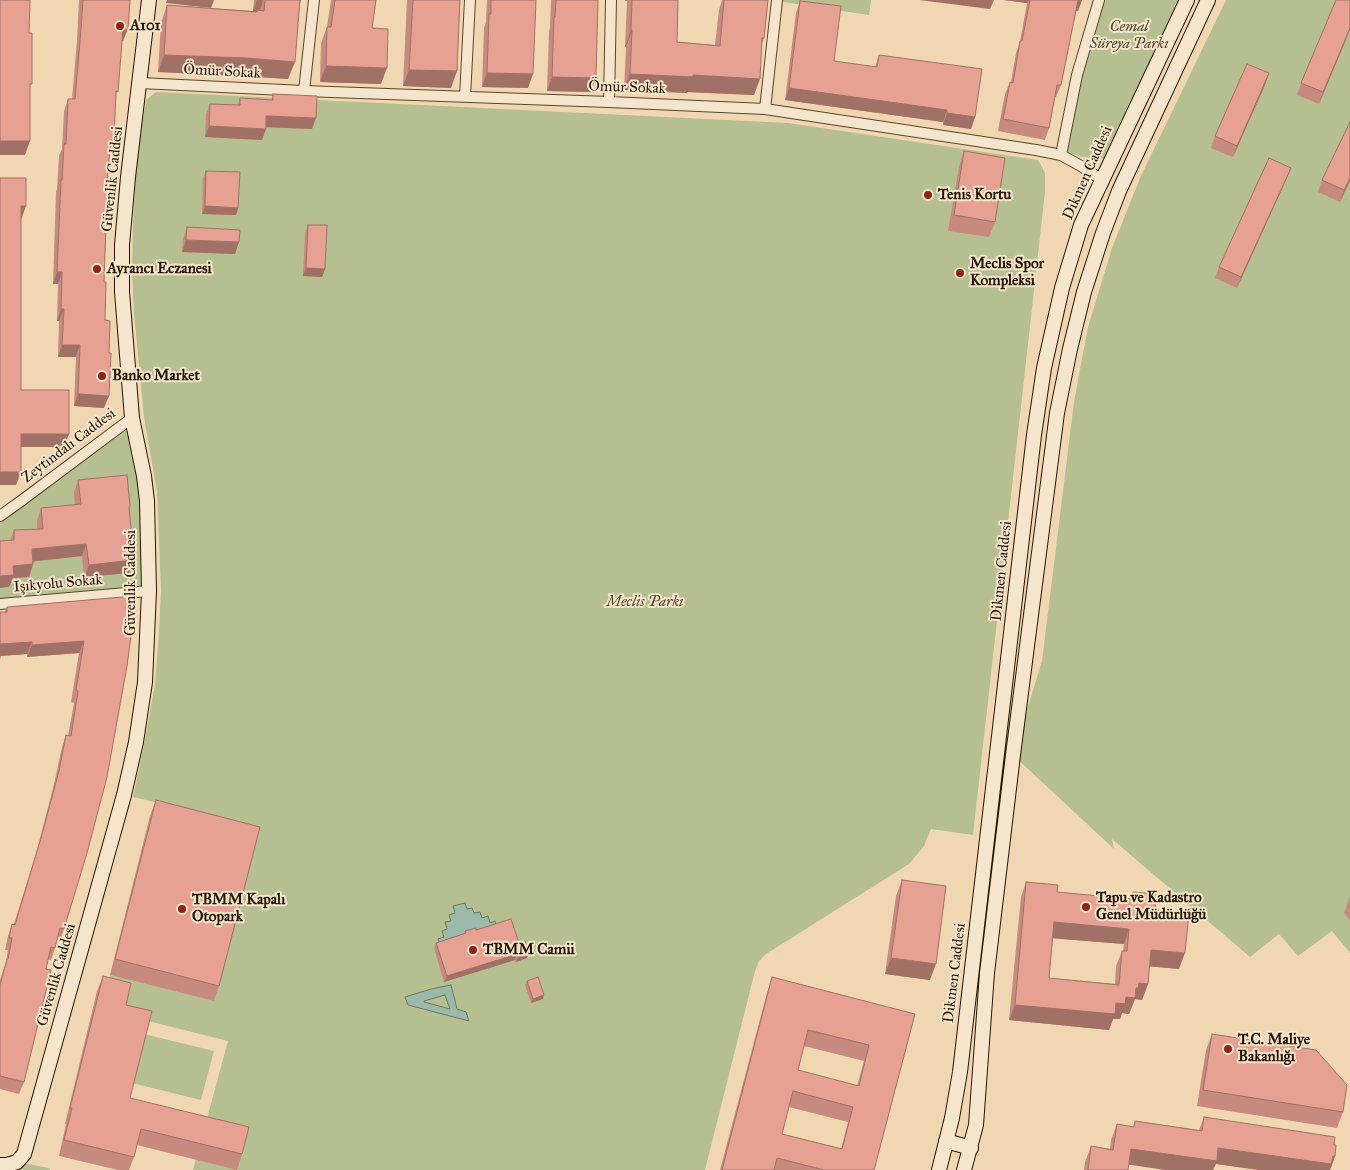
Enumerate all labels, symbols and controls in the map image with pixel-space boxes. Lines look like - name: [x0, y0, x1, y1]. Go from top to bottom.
- place label: A101: [130, 17, 160, 35]
- park label: Cemal Süreya Parkı: [1089, 18, 1169, 53]
- marker: A101: [114, 20, 126, 32]
- street label: Ömür Sokak: [183, 61, 261, 83]
- street label: Ömür Sokak: [588, 78, 666, 98]
- street label: Dikmen Caddesi: [1059, 123, 1117, 223]
- street label: Güvenlik Caddesi: [99, 125, 127, 233]
- place label: Tenis Kortu: [938, 186, 1011, 204]
- marker: Tenis Kortu: [922, 189, 934, 201]
- place label: Meclis Spor Kompleksi: [970, 255, 1044, 290]
- place label: Ayrancı Eczanesi: [107, 260, 212, 278]
- marker: Ayrancı Eczanesi: [91, 263, 103, 275]
- marker: Meclis Spor Kompleksi: [954, 267, 966, 279]
- place label: Banko Market: [112, 367, 200, 385]
- marker: Banko Market: [96, 370, 108, 382]
- street label: Zeytindalı Caddesi: [19, 405, 119, 487]
- street label: Dikmen Caddesi: [988, 520, 1016, 622]
- street label: Güvenlik Caddesi: [122, 530, 140, 636]
- street label: Işıkyolu Sokak: [13, 571, 103, 597]
- park label: Meclis Parkı: [607, 593, 683, 611]
- place label: Tapu ve Kadastro Genel Müdürlüğü: [1096, 889, 1206, 924]
- place label: TBMM Kapalı Otopark: [192, 891, 285, 926]
- marker: Tapu ve Kadastro Genel Müdürlüğü: [1080, 901, 1092, 913]
- marker: TBMM Kapalı Otopark: [176, 903, 188, 915]
- street label: Güvenlik Caddesi: [34, 922, 80, 1028]
- street label: Dikmen Caddesi: [940, 922, 970, 1024]
- place label: TBMM Camii: [483, 941, 575, 959]
- marker: TBMM Camii: [467, 944, 479, 956]
- place label: T.C. Maliye Bakanlığı: [1238, 1031, 1310, 1066]
- marker: T.C. Maliye Bakanlığı: [1222, 1043, 1234, 1055]

